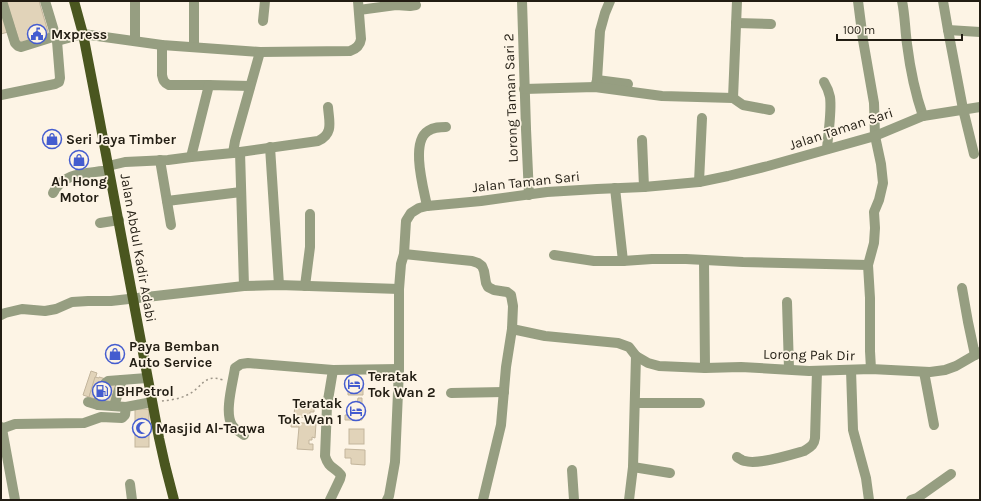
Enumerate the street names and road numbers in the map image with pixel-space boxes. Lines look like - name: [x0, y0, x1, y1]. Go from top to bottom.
- street label: Lorong Taman Sari 2: [500, 33, 522, 163]
- street label: Jalan Taman Sari: [787, 104, 895, 154]
- street label: Jalan Taman Sari: [471, 168, 581, 196]
- street label: Jalan Abdul Kadir Adabi: [117, 172, 159, 324]
- street label: Lorong Pak Dir: [763, 346, 856, 364]

